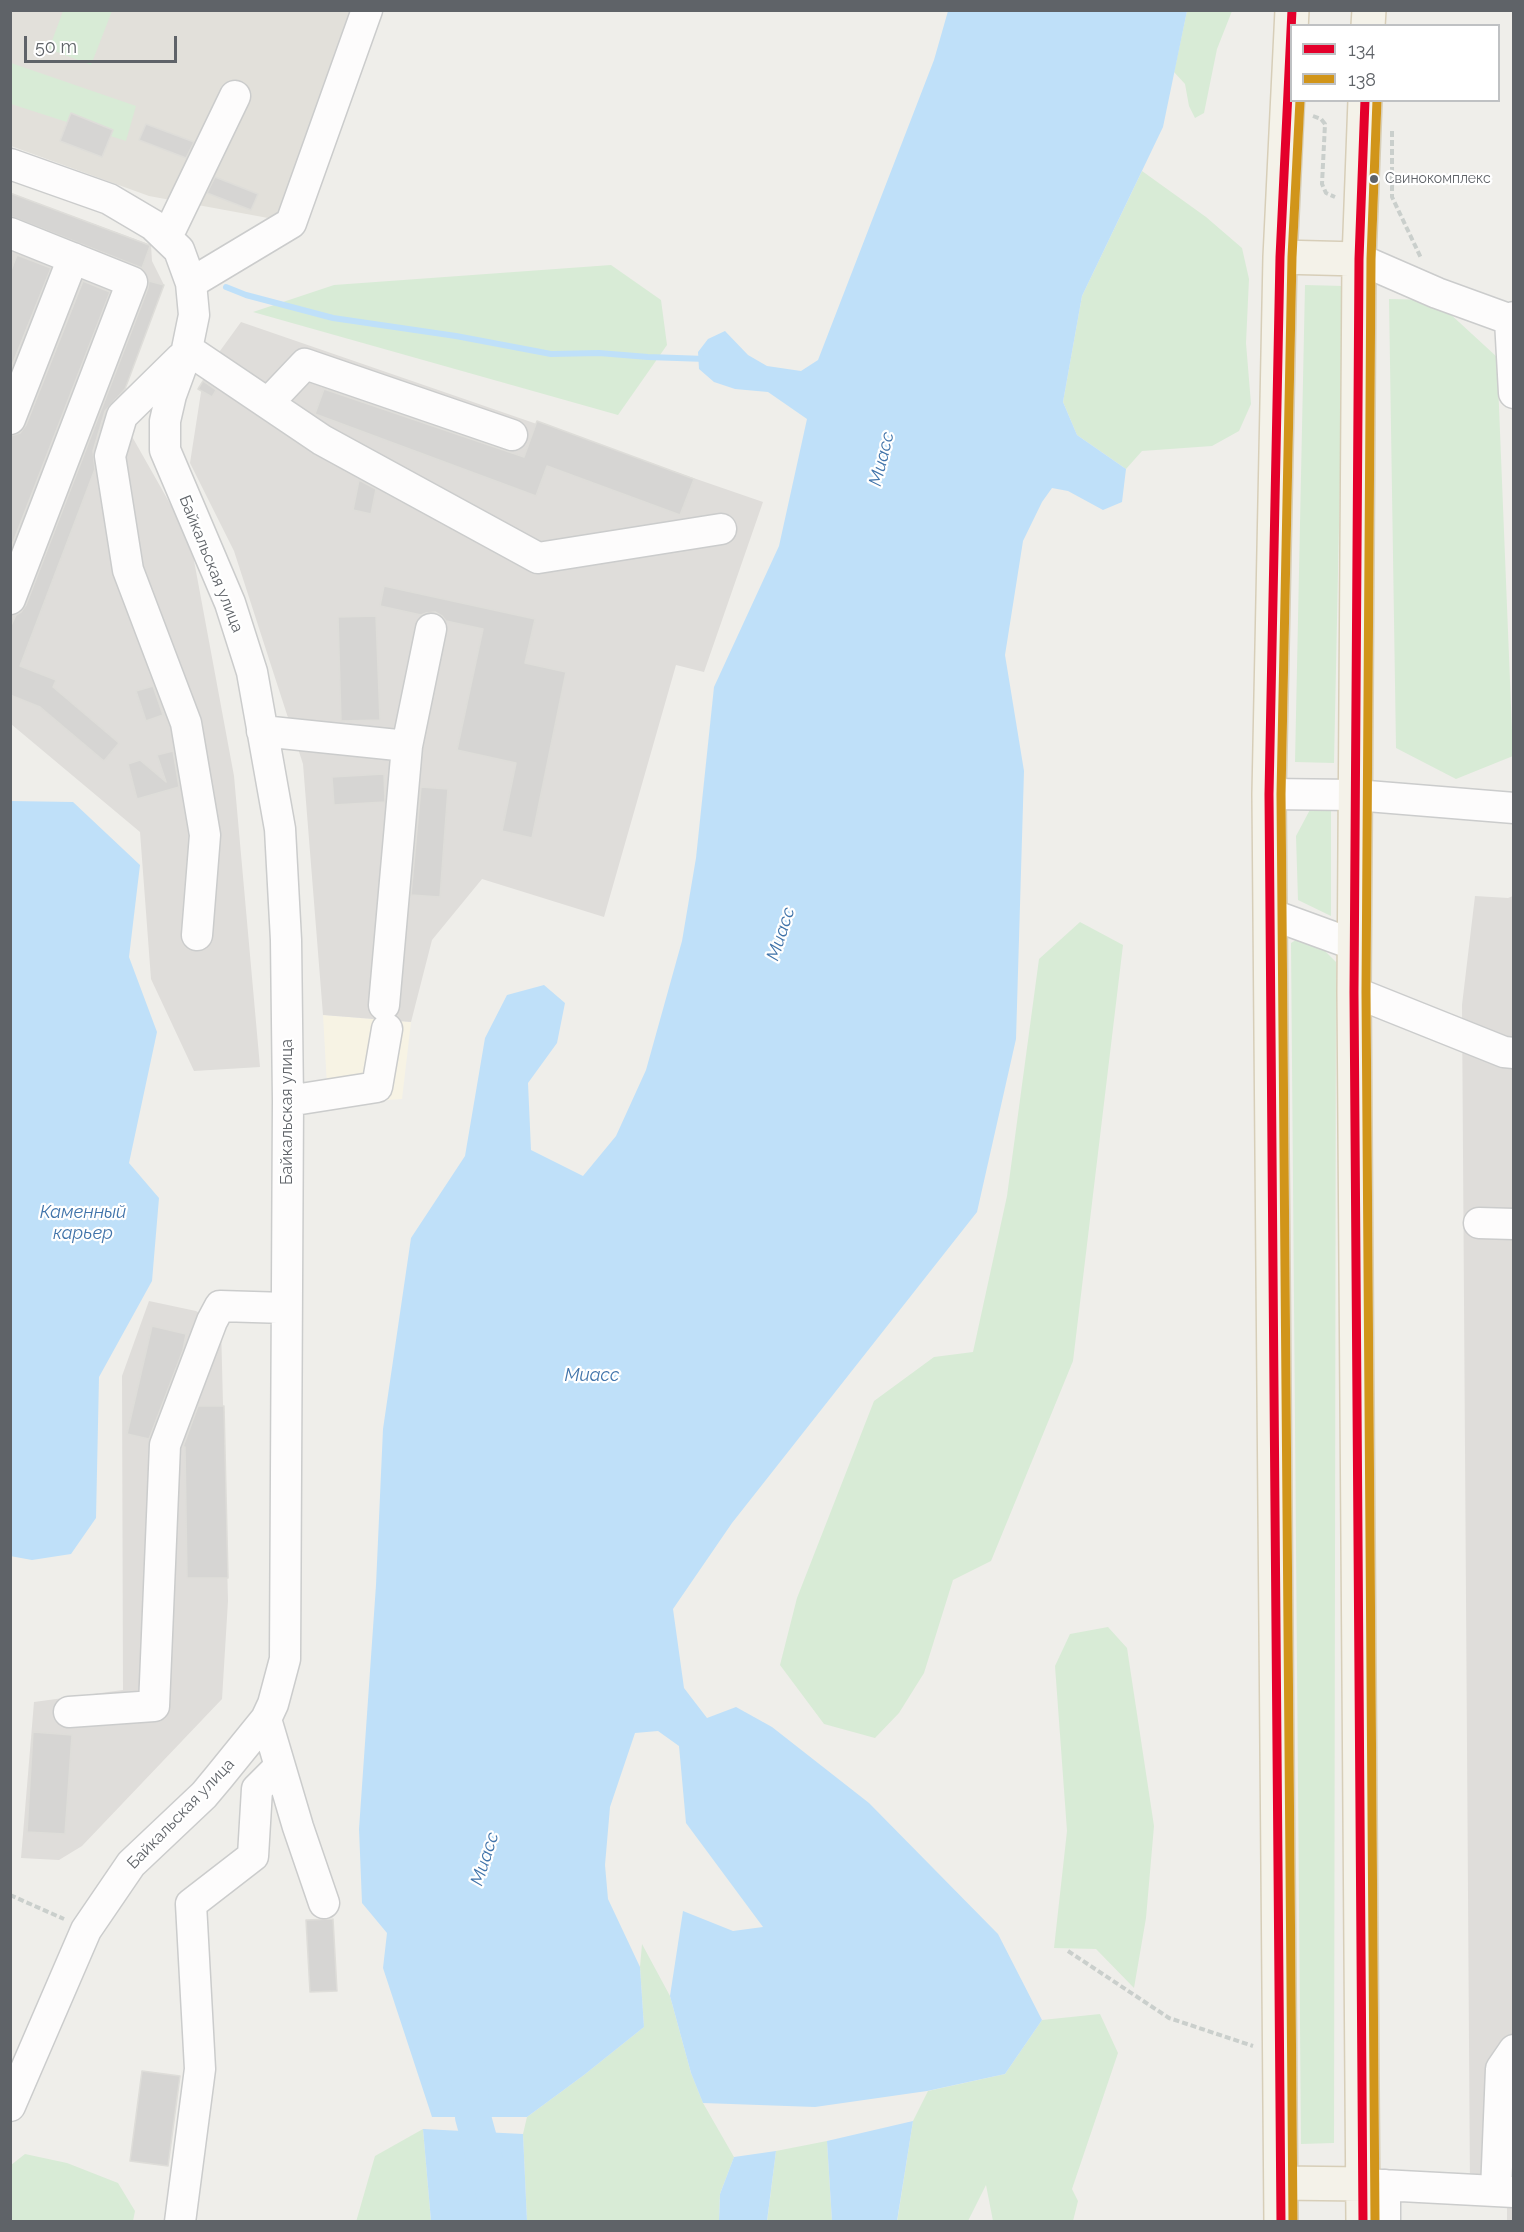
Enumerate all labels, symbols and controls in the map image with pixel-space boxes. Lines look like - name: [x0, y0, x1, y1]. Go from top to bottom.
- scale bar: [27, 24, 180, 62]
- legend: [1290, 24, 1500, 102]
- text: 50 m: [35, 36, 77, 57]
- text: 134: [1348, 39, 1375, 60]
- text: 138: [1348, 69, 1376, 90]
- place label: Свинокомплекс: [1385, 171, 1491, 187]
- marker: Свинокомплекс: [1368, 173, 1380, 185]
- water label: Миасс: [865, 430, 899, 488]
- street label: Байкальская улица: [175, 493, 247, 635]
- water label: Миасс: [762, 904, 800, 964]
- street label: Байкальская улица: [277, 1039, 297, 1185]
- water label: Каменный карьер: [40, 1202, 126, 1244]
- water label: Миасс: [564, 1365, 620, 1387]
- street label: Байкальская улица: [123, 1755, 239, 1873]
- water label: Миасс: [466, 1829, 504, 1889]

